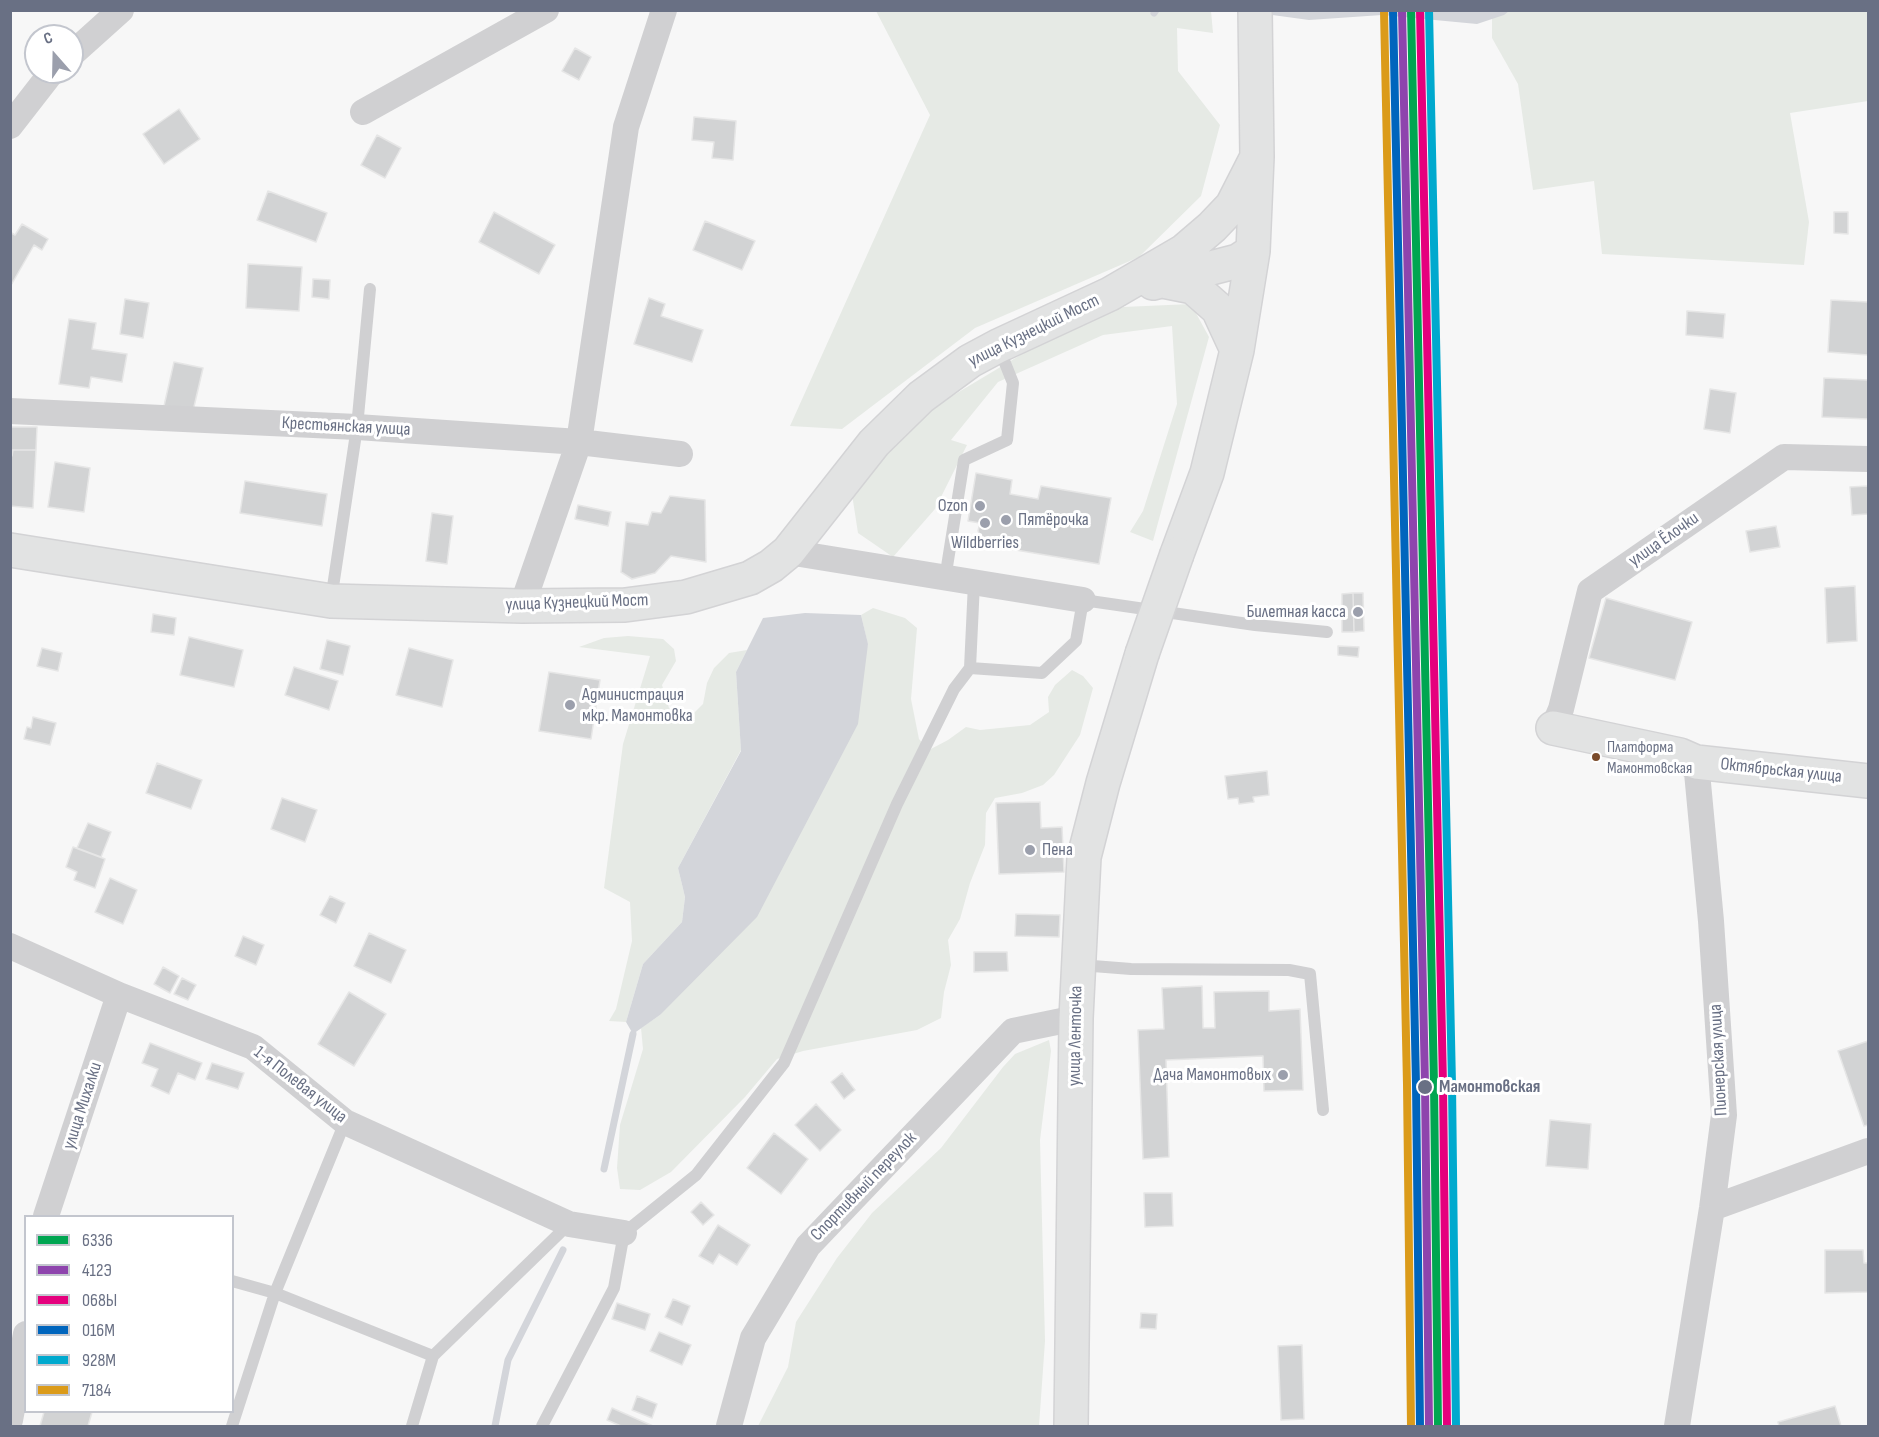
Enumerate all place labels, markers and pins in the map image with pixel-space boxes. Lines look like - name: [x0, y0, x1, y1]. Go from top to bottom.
- place label: Ozon: [938, 495, 968, 517]
- marker: Ozon: [973, 499, 987, 513]
- place label: Пятёрочка: [1018, 509, 1089, 531]
- marker: Пятёрочка: [999, 513, 1013, 527]
- marker: Wildberries: [978, 516, 992, 530]
- place label: Wildberries: [951, 532, 1019, 554]
- place label: Билетная касса: [1246, 601, 1346, 623]
- marker: Билетная касса: [1351, 605, 1365, 619]
- place label: Администрация мкр. Мамонтовка: [582, 684, 693, 726]
- marker: Администрация мкр. Мамонтовка: [563, 698, 577, 712]
- place label: Платформа Мамонтовская: [1607, 738, 1692, 776]
- marker: Платформа Мамонтовская: [1590, 751, 1602, 763]
- place label: Пена: [1042, 839, 1073, 861]
- marker: Пена: [1023, 843, 1037, 857]
- place label: Дача Мамонтовых: [1154, 1064, 1271, 1086]
- marker: Дача Мамонтовых: [1276, 1068, 1290, 1082]
- place label: Мамонтовская: [1439, 1076, 1540, 1098]
- marker: Мамонтовская: [1416, 1078, 1434, 1096]

